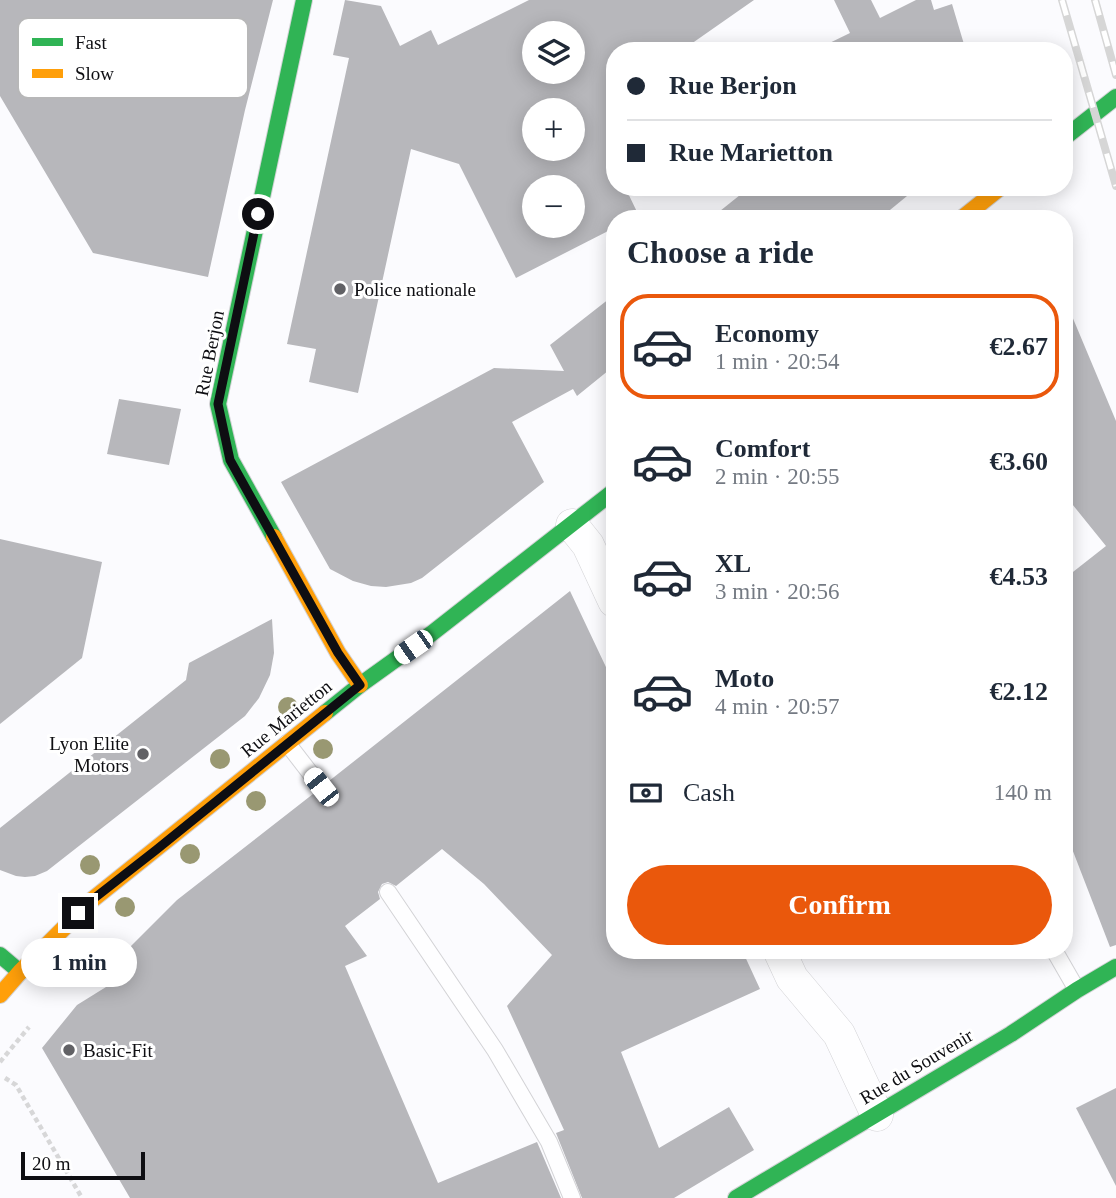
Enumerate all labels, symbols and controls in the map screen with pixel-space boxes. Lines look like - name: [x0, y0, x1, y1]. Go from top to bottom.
- legend: [18, 18, 248, 98]
- map controls: [522, 21, 585, 238]
- button: layers: [522, 21, 585, 84]
- text: Fast: [75, 32, 107, 53]
- text: Slow: [75, 63, 114, 84]
- text: Rue Berjon: [669, 71, 797, 100]
- button: +: [522, 98, 585, 161]
- text: Rue Marietton: [669, 138, 833, 167]
- button: −: [522, 175, 585, 238]
- route start: [242, 198, 274, 230]
- text: Choose a ride: [627, 234, 814, 270]
- place label: Police nationale: [354, 279, 476, 300]
- marker: Police nationale: [332, 281, 348, 297]
- street label: Rue Berjon: [191, 308, 228, 398]
- icon: car: [631, 315, 694, 378]
- text: Economy: [715, 319, 819, 348]
- text: €2.67: [990, 332, 1048, 361]
- text: 1 min · 20:54: [715, 349, 840, 374]
- icon: car: [631, 430, 694, 493]
- text: Comfort: [715, 434, 810, 463]
- text: €3.60: [990, 447, 1048, 476]
- text: 2 min · 20:55: [715, 464, 840, 489]
- icon: car: [631, 545, 694, 608]
- text: XL: [715, 549, 751, 578]
- text: €4.53: [990, 562, 1048, 591]
- text: 3 min · 20:56: [715, 579, 840, 604]
- car: [390, 626, 437, 668]
- icon: car: [631, 660, 694, 723]
- text: Moto: [715, 664, 774, 693]
- street label: Rue Marietton: [237, 675, 336, 761]
- text: €2.12: [990, 677, 1048, 706]
- text: 4 min · 20:57: [715, 694, 840, 719]
- place label: Lyon Elite Motors: [49, 733, 129, 776]
- marker: Lyon Elite Motors: [135, 746, 151, 762]
- car: [300, 764, 343, 810]
- icon: cash: [627, 774, 665, 812]
- text: Cash: [683, 778, 735, 807]
- text: 140 m: [994, 780, 1052, 805]
- button: Confirm: [627, 865, 1052, 945]
- route end: [62, 897, 94, 929]
- callout: 1 min: [20, 937, 136, 986]
- text: 1 min: [51, 950, 107, 975]
- street label: Rue du Souvenir: [856, 1024, 977, 1108]
- place label: Basic-Fit: [83, 1040, 153, 1061]
- marker: Basic-Fit: [61, 1042, 77, 1058]
- scale bar: [21, 1149, 145, 1181]
- text: 20 m: [32, 1153, 71, 1174]

